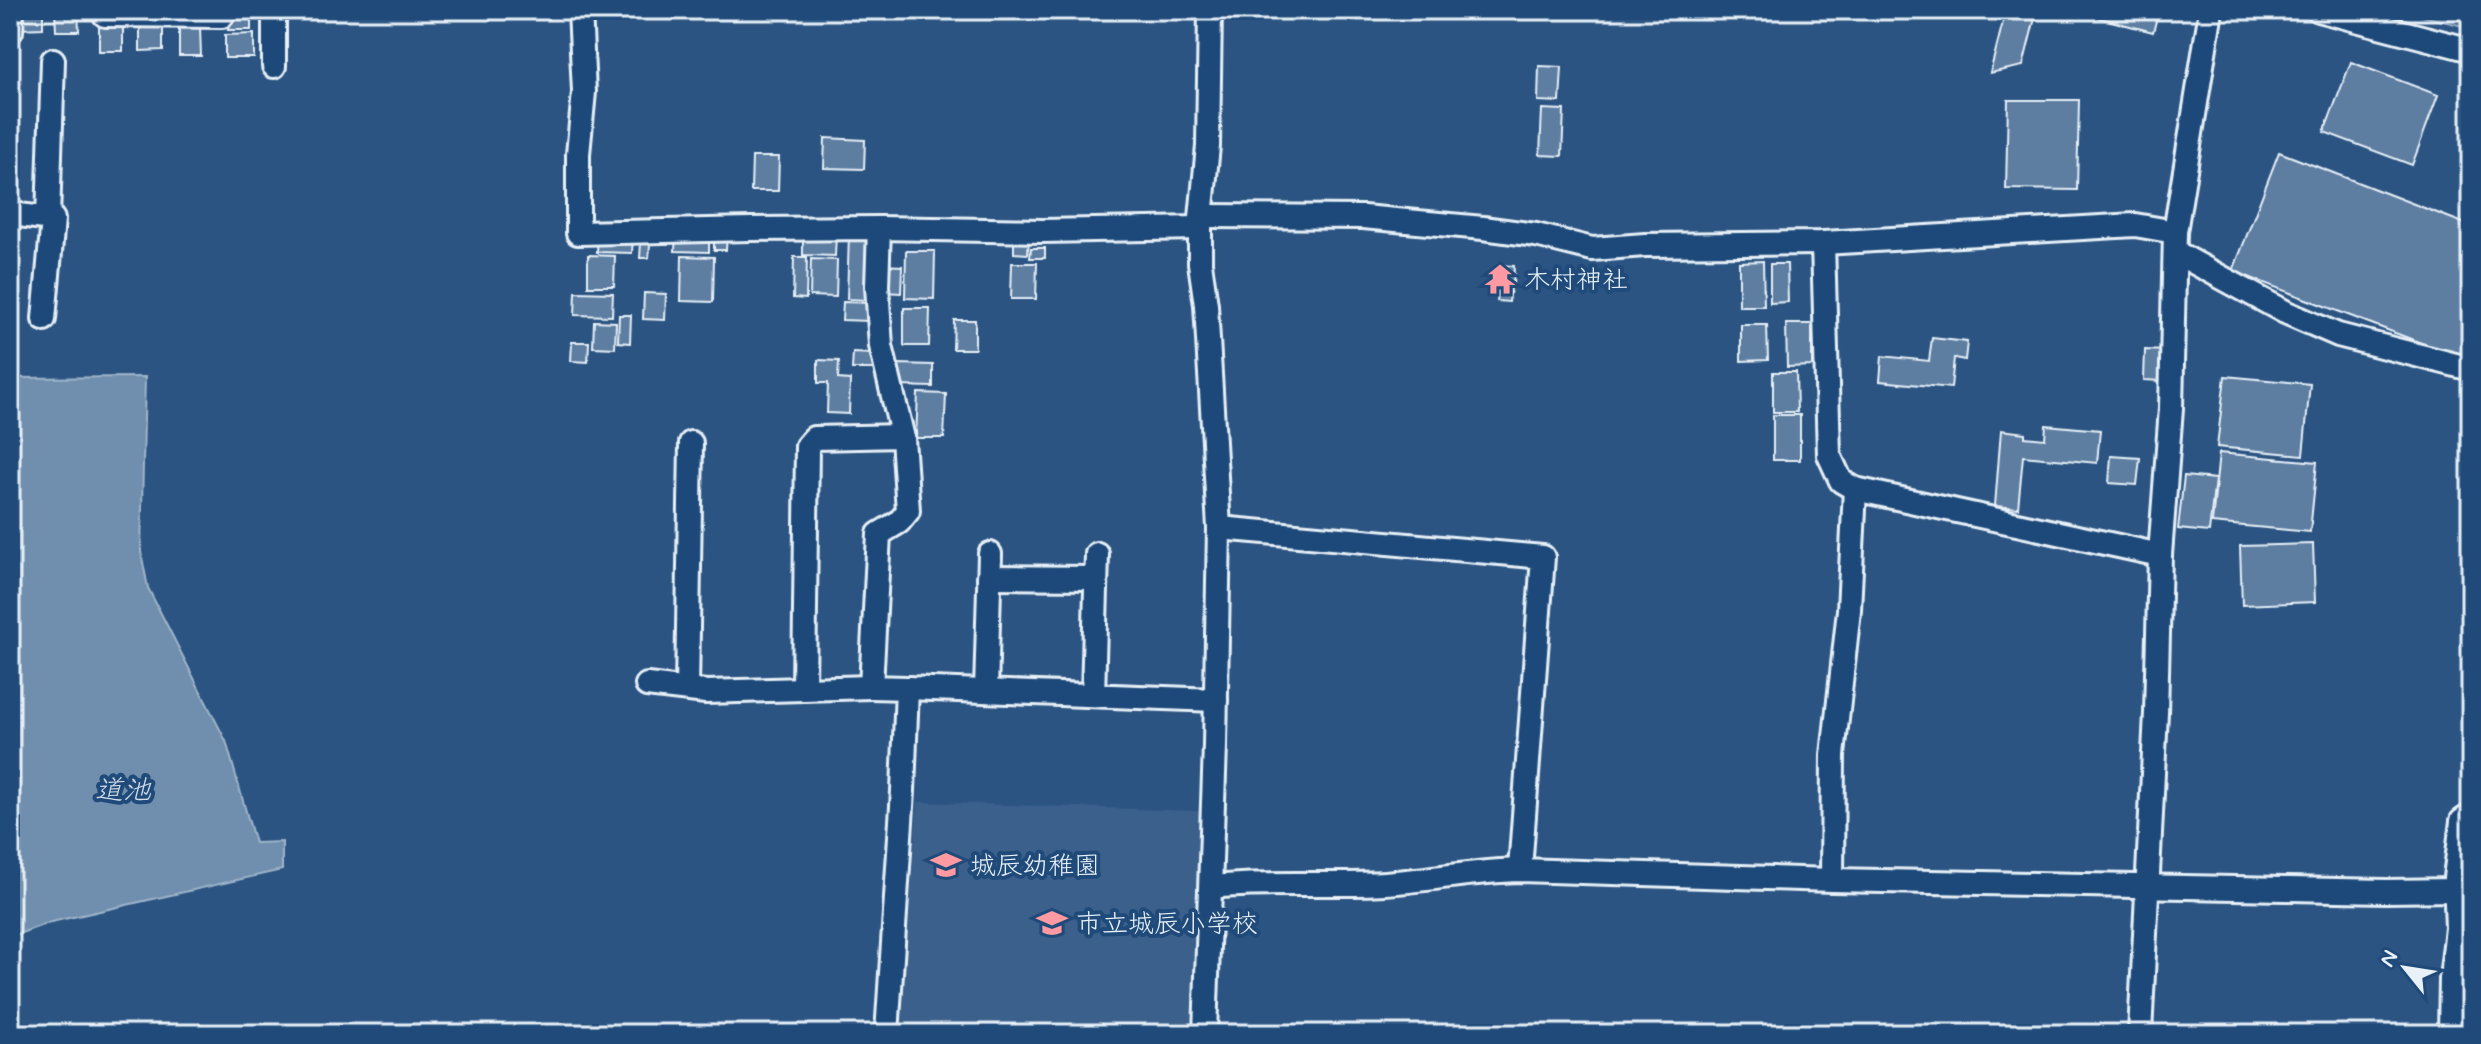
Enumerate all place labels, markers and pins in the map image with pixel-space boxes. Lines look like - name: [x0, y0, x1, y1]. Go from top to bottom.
- temple icon: 木村神社: [1483, 262, 1517, 296]
- place label: 木村神社: [1524, 264, 1628, 298]
- school or university icon: 城辰幼稚園: [929, 848, 963, 882]
- place label: 城辰幼稚園: [970, 850, 1100, 884]
- school or university icon: 市立城辰小学校: [1035, 906, 1069, 940]
- place label: 市立城辰小学校: [1076, 908, 1258, 942]

